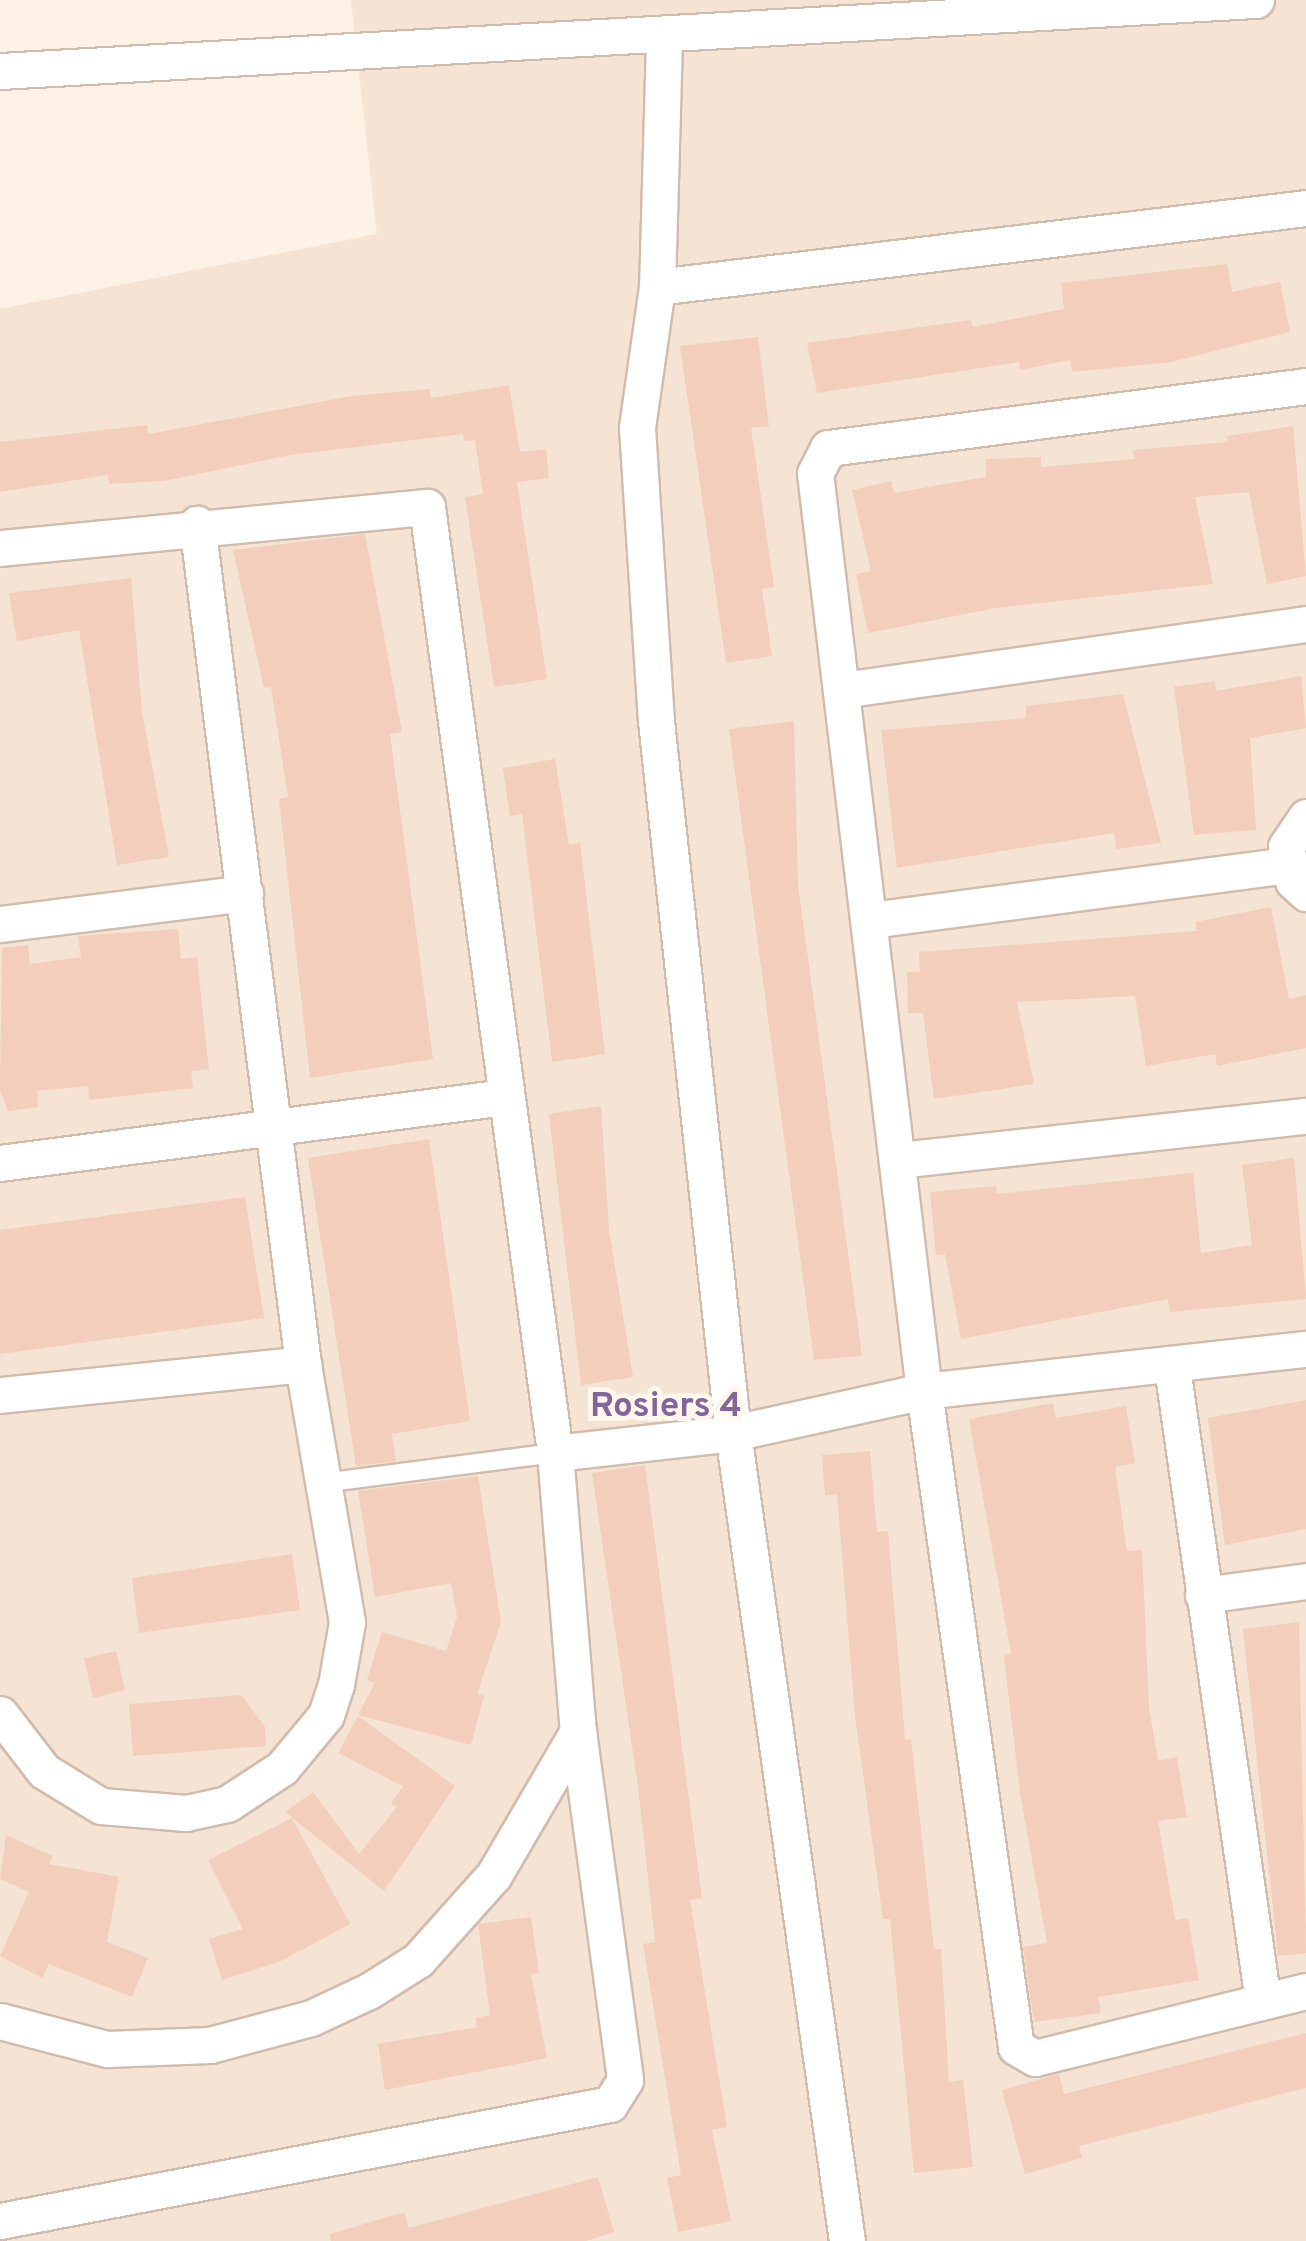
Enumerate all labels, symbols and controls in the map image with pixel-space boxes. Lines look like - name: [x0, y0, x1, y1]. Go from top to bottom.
- district label: Rosiers 4: [590, 1386, 742, 1428]

